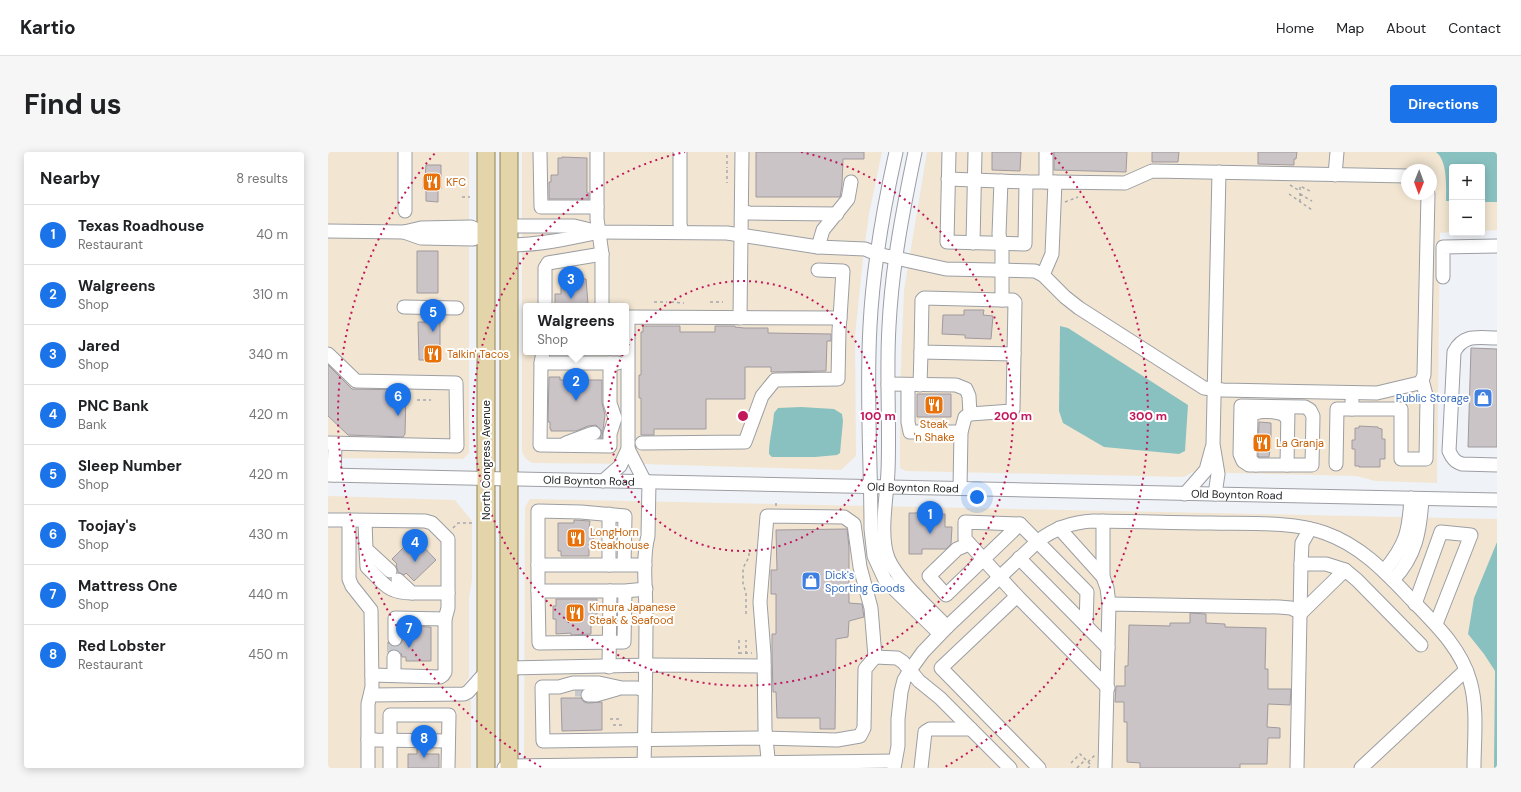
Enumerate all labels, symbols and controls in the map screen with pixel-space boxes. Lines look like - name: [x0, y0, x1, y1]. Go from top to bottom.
- text: Kartio: [20, 15, 76, 40]
- text: Home: [1276, 19, 1314, 37]
- text: Map: [1336, 19, 1364, 37]
- text: About: [1386, 19, 1426, 37]
- text: Contact: [1448, 19, 1501, 37]
- button: Directions: [1390, 85, 1497, 123]
- text: Find us: [24, 86, 122, 123]
- north arrow: [1401, 164, 1437, 200]
- map controls: [1449, 164, 1485, 236]
- button: +: [1449, 164, 1485, 200]
- text: Nearby: [40, 167, 100, 189]
- text: 8 results: [236, 170, 288, 187]
- restaurant icon: KFC: [421, 171, 443, 193]
- place label: KFC: [446, 175, 466, 189]
- button: −: [1449, 200, 1485, 236]
- text: Texas Roadhouse: [78, 216, 204, 236]
- text: 1: [51, 226, 55, 243]
- text: 40 m: [256, 226, 288, 243]
- text: Restaurant: [78, 236, 143, 253]
- pin: 3: [558, 266, 584, 299]
- text: Walgreens: [78, 276, 155, 296]
- text: 2: [49, 286, 57, 303]
- text: 310 m: [253, 286, 288, 303]
- text: Shop: [78, 296, 109, 313]
- pin: 5: [420, 299, 446, 332]
- popup: [523, 303, 629, 355]
- text: Walgreens: [537, 311, 615, 331]
- text: Shop: [537, 331, 568, 348]
- text: Jared: [78, 336, 120, 356]
- restaurant icon: Talkin' Tacos: [422, 343, 444, 365]
- text: 3: [49, 346, 57, 363]
- text: 340 m: [248, 346, 288, 363]
- place label: Talkin' Tacos: [447, 347, 509, 361]
- text: Shop: [78, 356, 109, 373]
- pin: 2: [563, 368, 589, 401]
- pin: 6: [385, 383, 411, 416]
- shop icon: Public Storage: [1472, 387, 1494, 409]
- place label: Public Storage: [1396, 391, 1469, 405]
- restaurant icon: Steak 'n Shake: [923, 394, 945, 416]
- text: PNC Bank: [78, 396, 149, 416]
- street label: North Congress Avenue: [479, 400, 493, 520]
- text: 4: [49, 406, 57, 423]
- text: 420 m: [249, 406, 288, 423]
- text: 100 m: [860, 408, 896, 424]
- text: 200 m: [994, 408, 1032, 424]
- text: 300 m: [1129, 408, 1167, 424]
- centre of rings: [736, 409, 750, 423]
- text: Bank: [78, 416, 107, 433]
- place label: Steak 'n Shake: [913, 417, 955, 444]
- restaurant icon: La Granja: [1251, 432, 1273, 454]
- place label: La Granja: [1276, 436, 1324, 450]
- text: Sleep Number: [78, 456, 182, 476]
- text: 5: [49, 466, 57, 483]
- text: 420 m: [249, 466, 288, 483]
- street label: Old Boynton Road: [543, 473, 635, 489]
- text: Shop: [78, 476, 109, 493]
- street label: Old Boynton Road: [867, 480, 959, 495]
- street label: Old Boynton Road: [1191, 486, 1283, 502]
- your location: [967, 487, 987, 507]
- pin: 1: [917, 501, 943, 534]
- text: Toojay's: [78, 516, 137, 536]
- place label: LongHorn Steakhouse: [590, 525, 649, 552]
- text: 6: [49, 526, 57, 543]
- text: 430 m: [248, 526, 288, 543]
- restaurant icon: LongHorn Steakhouse: [565, 527, 587, 549]
- pin: 4: [402, 529, 428, 562]
- text: Shop: [78, 536, 109, 553]
- place label: Dick's Sporting Goods: [825, 568, 905, 595]
- shop icon: Dick's Sporting Goods: [800, 570, 822, 592]
- text: Mattress One: [78, 576, 178, 596]
- text: 7: [50, 586, 56, 603]
- text: 440 m: [248, 586, 288, 603]
- text: Shop: [78, 596, 109, 613]
- place label: Kimura Japanese Steak & Seafood: [589, 600, 676, 627]
- restaurant icon: Kimura Japanese Steak & Seafood: [564, 602, 586, 624]
- pin: 7: [396, 615, 422, 648]
- text: Red Lobster: [78, 636, 166, 656]
- text: 8: [49, 646, 57, 663]
- text: 450 m: [248, 646, 288, 663]
- text: Restaurant: [78, 656, 143, 673]
- pin: 8: [411, 725, 437, 758]

